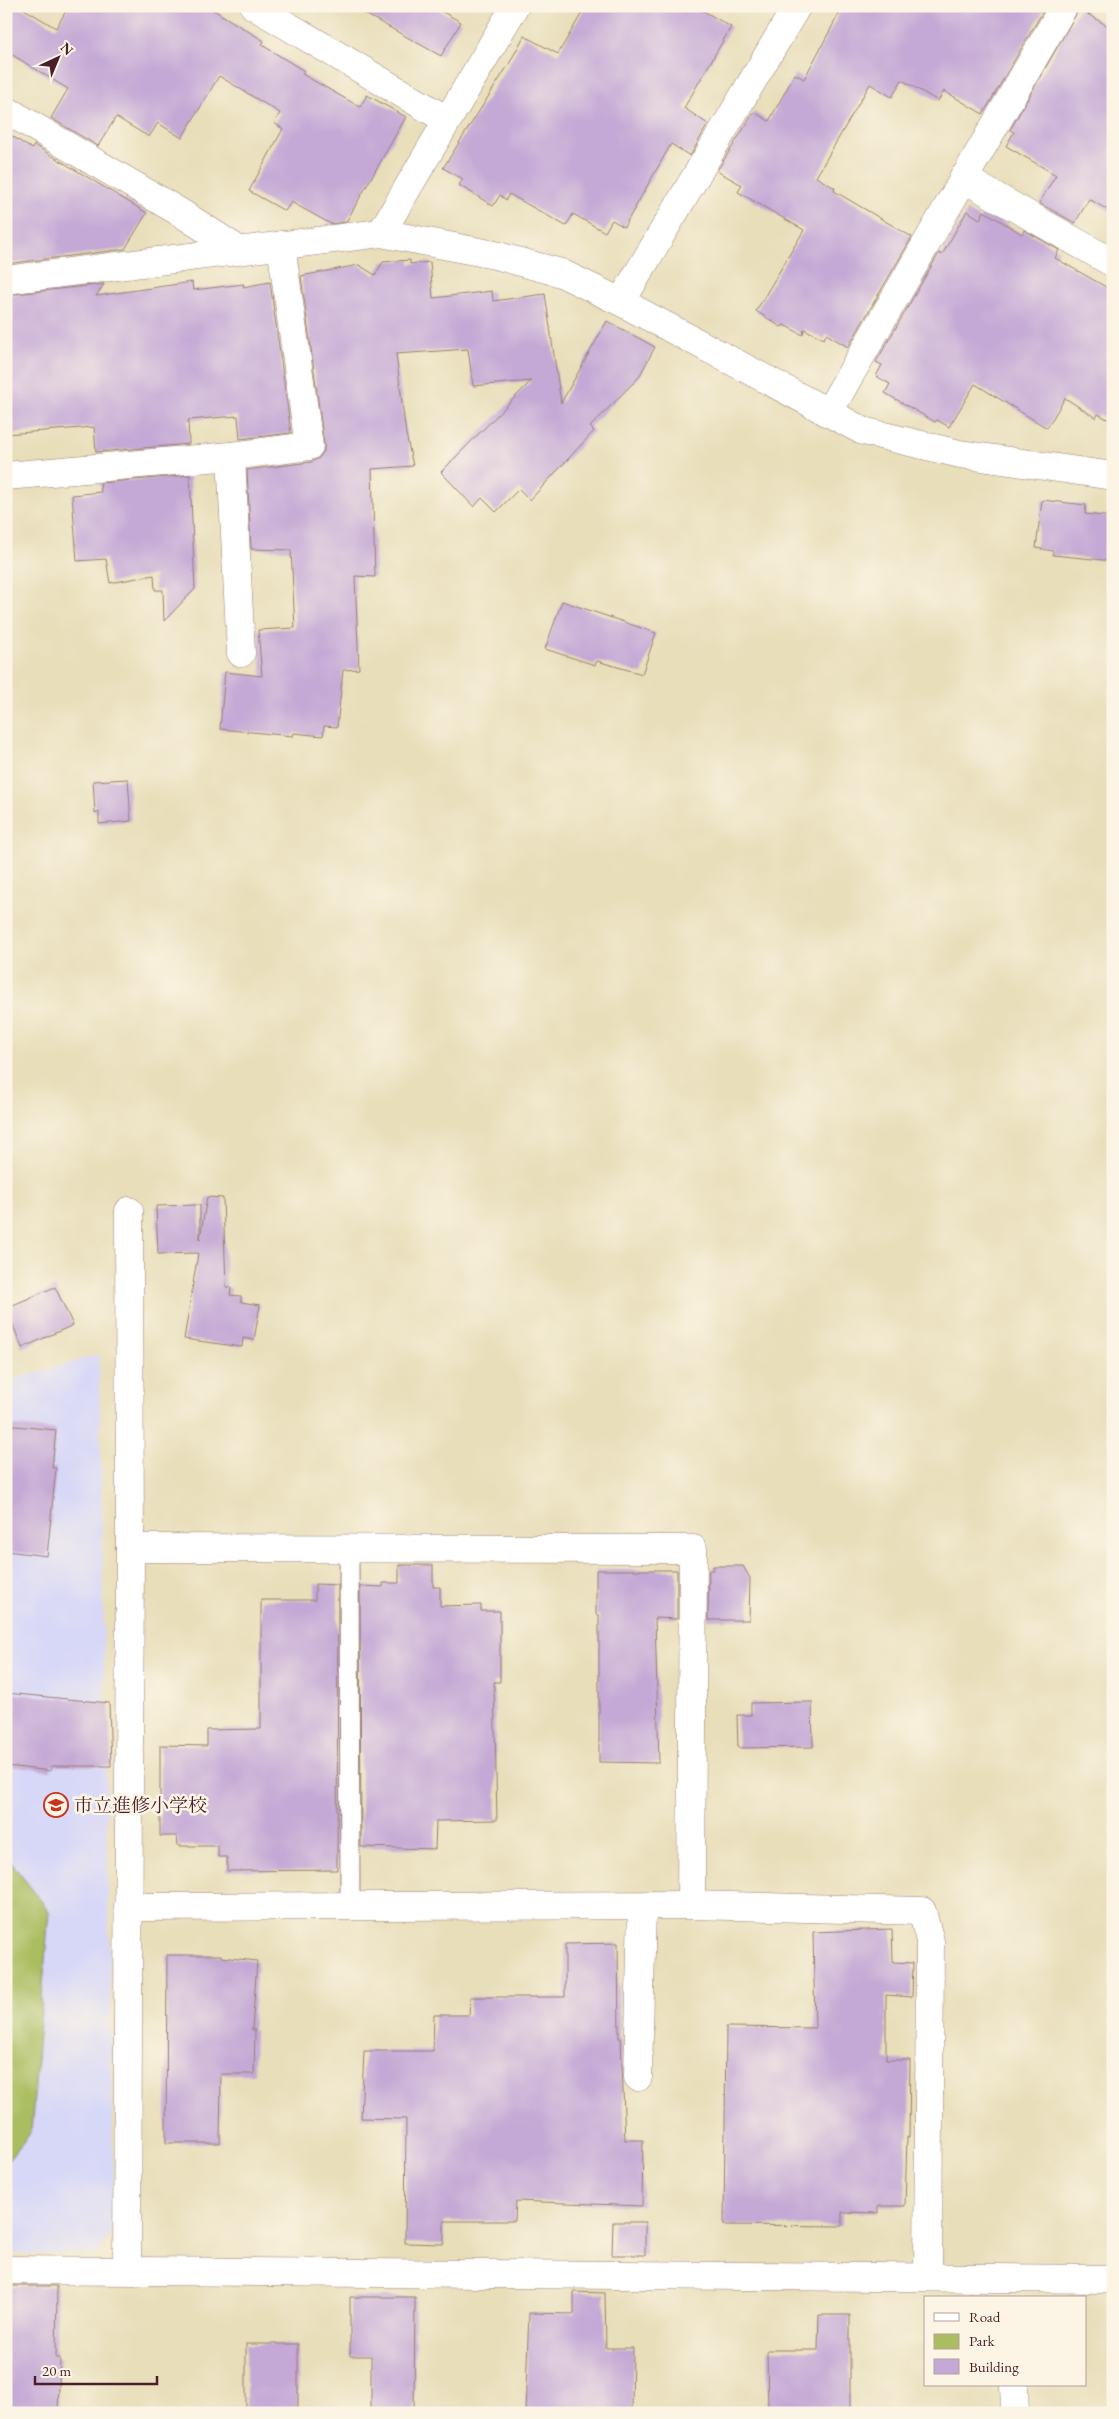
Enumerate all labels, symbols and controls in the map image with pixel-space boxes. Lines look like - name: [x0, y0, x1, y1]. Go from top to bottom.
- north arrow: [32, 32, 82, 82]
- text: N: [57, 38, 78, 60]
- school or university icon: 市立進修小学校: [43, 1792, 69, 1818]
- place label: 市立進修小学校: [74, 1793, 207, 1818]
- legend: [924, 2296, 1086, 2386]
- text: Road: [969, 2307, 1001, 2326]
- text: Park: [969, 2331, 996, 2350]
- scale bar: [35, 2354, 158, 2386]
- text: Building: [969, 2357, 1019, 2376]
- text: 20 m: [42, 2361, 71, 2380]

